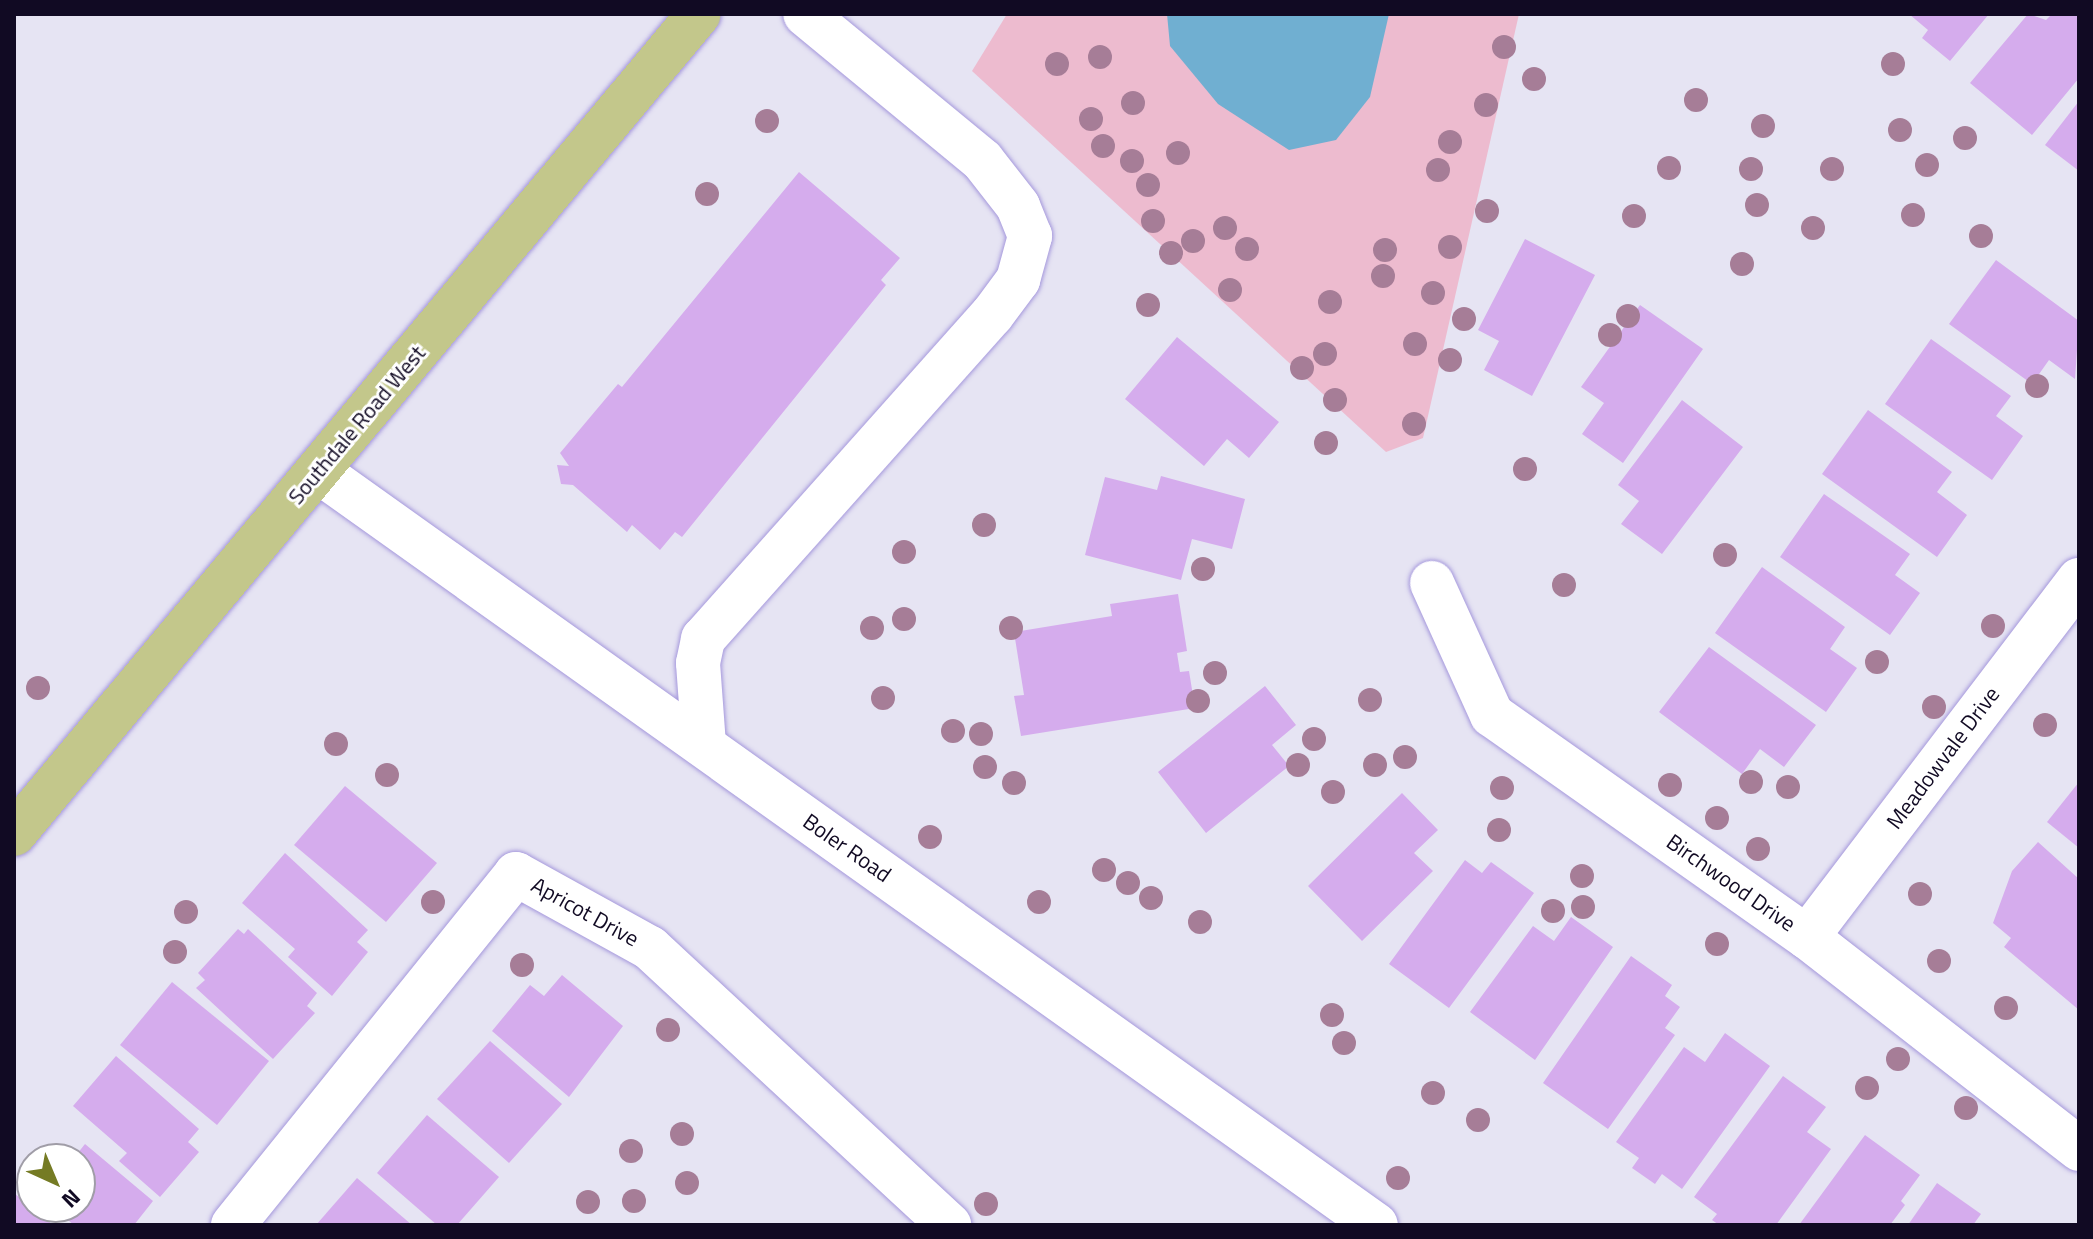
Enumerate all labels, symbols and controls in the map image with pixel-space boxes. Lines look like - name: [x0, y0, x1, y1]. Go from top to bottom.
- street label: Southdale Road West: [283, 340, 431, 510]
- street label: Meadowvale Drive: [1881, 682, 2005, 834]
- street label: Boler Road: [798, 808, 896, 888]
- street label: Birchwood Drive: [1661, 829, 1801, 937]
- street label: Apricot Drive: [527, 872, 643, 952]
- north arrow: [16, 1143, 96, 1223]
- text: N: [54, 1181, 89, 1216]

